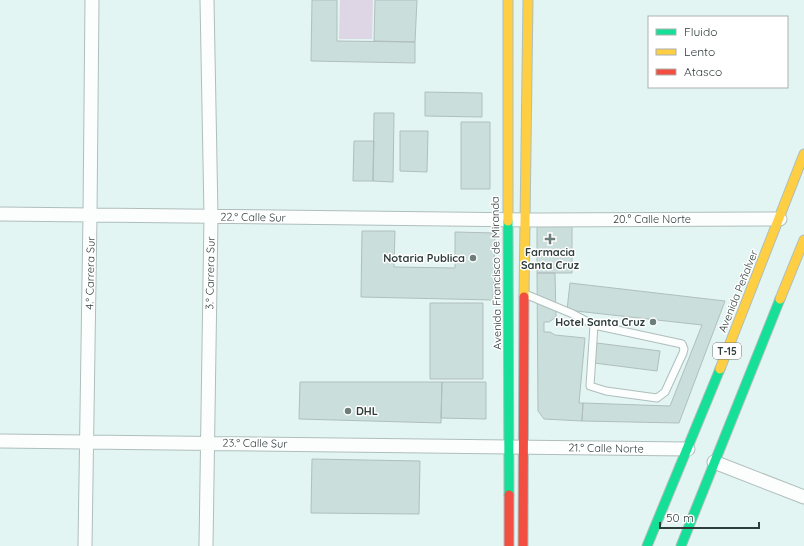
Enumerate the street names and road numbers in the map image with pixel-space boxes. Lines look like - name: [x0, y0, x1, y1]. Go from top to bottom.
- street label: Avenida Francisco de Miranda: [488, 196, 504, 350]
- street label: 22.° Calle Sur: [220, 209, 287, 225]
- street label: 20.° Calle Norte: [613, 212, 691, 226]
- street label: 4.° Carrera Sur: [82, 236, 98, 310]
- street label: 3.° Carrera Sur: [202, 236, 218, 310]
- street label: Avenida Peñalver: [715, 247, 761, 334]
- road number: T-15: [713, 343, 741, 359]
- street label: 23.° Calle Sur: [222, 435, 288, 451]
- street label: 21.° Calle Norte: [568, 440, 644, 456]

